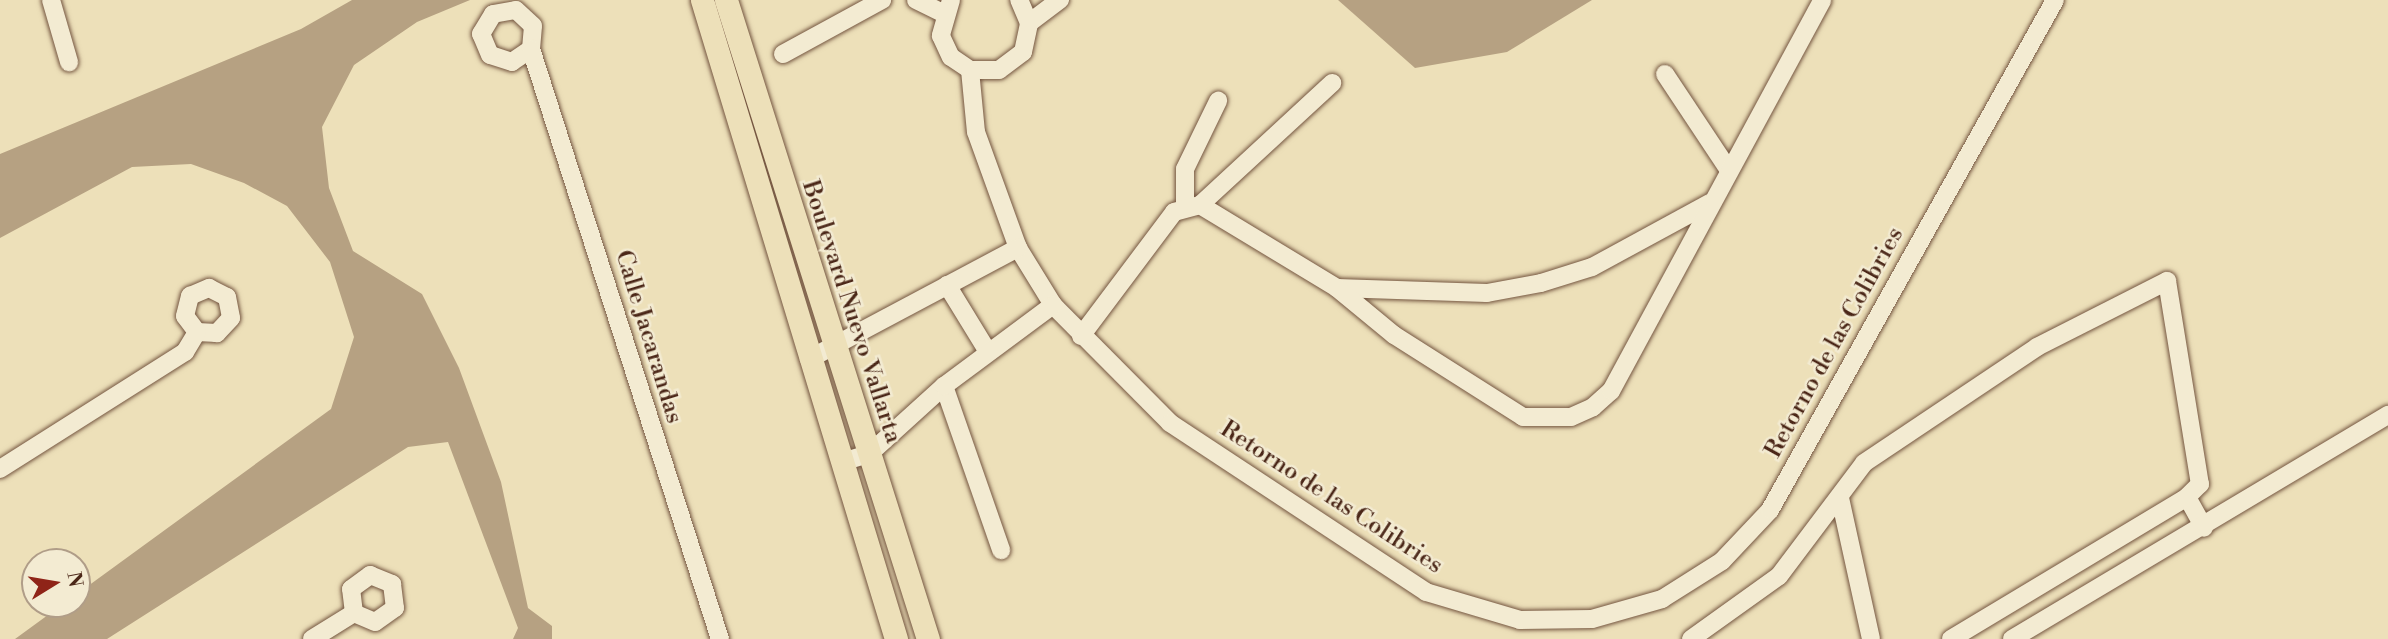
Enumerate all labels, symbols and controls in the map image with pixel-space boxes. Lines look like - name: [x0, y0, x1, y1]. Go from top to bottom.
- street label: Boulevard Nuevo Vallarta: [795, 177, 907, 447]
- street label: Retorno de las Colibries: [1760, 223, 1910, 463]
- street label: Calle Jacarandas: [608, 247, 688, 427]
- street label: Retorno de las Colibries: [1214, 415, 1448, 581]
- north arrow: [21, 548, 91, 618]
- text: N: [61, 570, 88, 589]

